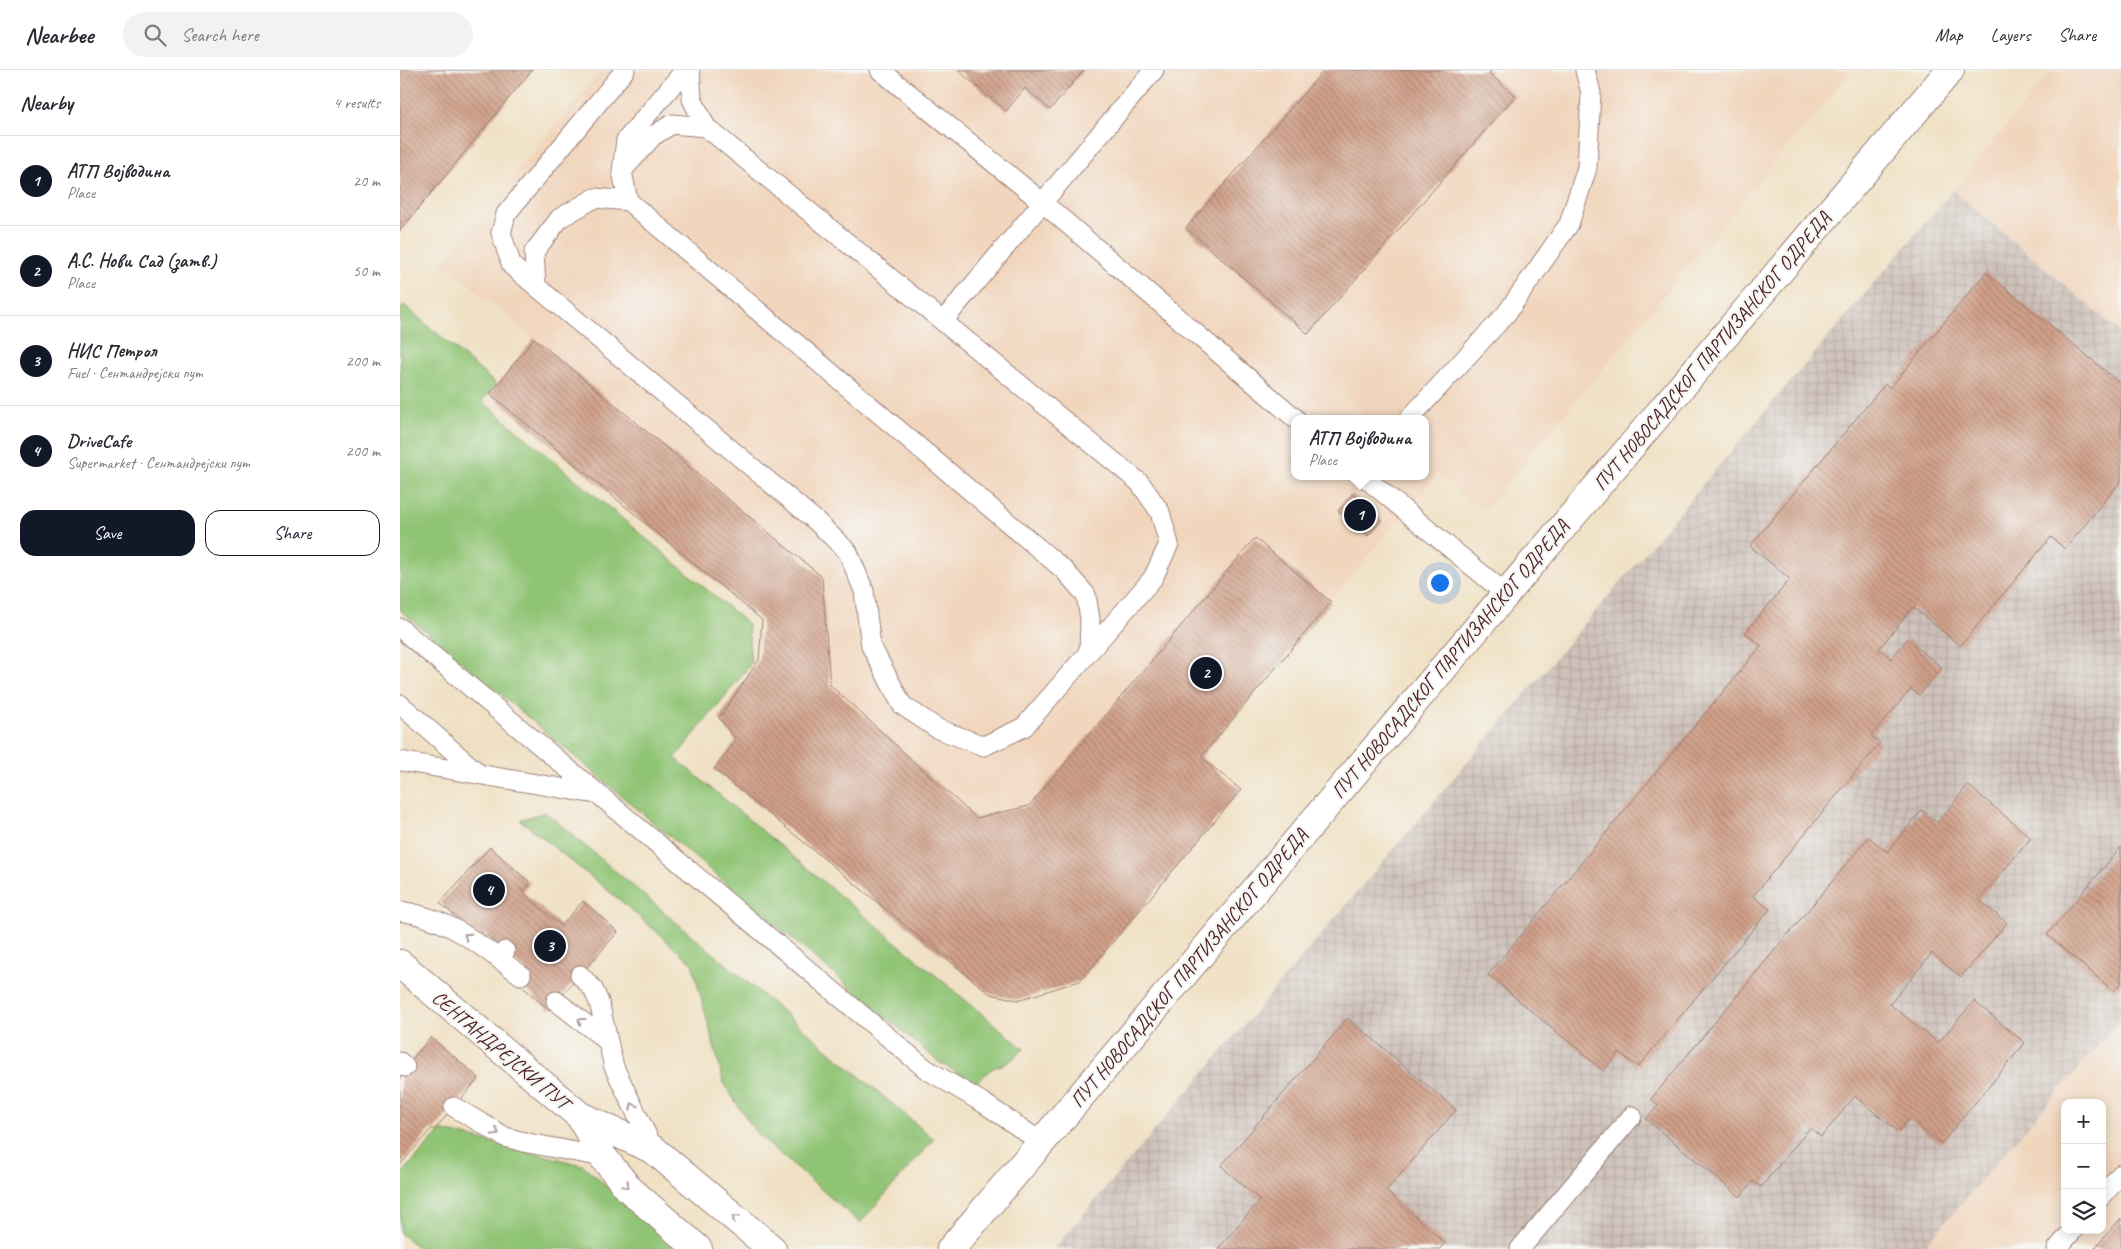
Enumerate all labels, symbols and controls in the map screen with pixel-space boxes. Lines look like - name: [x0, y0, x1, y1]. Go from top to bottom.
- search box: [123, 12, 473, 57]
- text: Nearbee: [25, 20, 93, 50]
- icon: search: [141, 21, 169, 49]
- text: Search here: [181, 23, 259, 47]
- text: Map: [1935, 24, 1963, 46]
- text: Layers: [1991, 24, 2030, 46]
- text: Share: [2058, 24, 2096, 46]
- text: Nearby: [20, 90, 73, 116]
- text: 4 results: [333, 93, 380, 113]
- text: АТП Војводина: [67, 159, 169, 183]
- text: 1: [32, 171, 40, 191]
- text: 20 m: [353, 171, 380, 191]
- text: Place: [67, 183, 95, 203]
- street label: ПУТ НОВОСАДСКОГ ПАРТИЗАНСКОГ ОДРЕДА: [1588, 206, 1837, 496]
- text: А.С. Нови Сад (затв.): [67, 249, 216, 273]
- text: 2: [32, 261, 40, 281]
- text: 50 m: [353, 261, 380, 281]
- text: Place: [67, 273, 95, 293]
- text: НИС Петрол: [67, 339, 157, 363]
- text: 3: [32, 351, 40, 371]
- text: 200 m: [346, 351, 380, 371]
- text: Fuel · Сентандрејски пут: [67, 363, 202, 383]
- popup: [1291, 415, 1429, 480]
- text: АТП Војводина: [1309, 426, 1411, 450]
- text: DriveCafe: [67, 429, 131, 453]
- text: 4: [32, 441, 40, 461]
- text: 200 m: [346, 441, 380, 461]
- text: Place: [1309, 450, 1337, 470]
- text: Supermarket · Сентандрејски пут: [67, 453, 249, 473]
- pin: 1: [1344, 496, 1376, 534]
- button: Save: [20, 510, 195, 556]
- button: Share: [205, 510, 380, 556]
- street label: ПУТ НОВОСАДСКОГ ПАРТИЗАНСКОГ ОДРЕДА: [1326, 514, 1575, 804]
- your location: [1427, 570, 1453, 596]
- pin: 2: [1190, 654, 1222, 692]
- street label: ПУТ НОВОСАДСКОГ ПАРТИЗАНСКОГ ОДРЕДА: [1065, 823, 1314, 1113]
- pin: 4: [473, 871, 505, 909]
- pin: 3: [534, 927, 566, 965]
- one-way arrow: [463, 932, 472, 942]
- street label: СЕНТАНДРЕЈСКИ ПУТ: [427, 985, 578, 1117]
- one-way arrow: [578, 1017, 587, 1026]
- map controls: [2061, 1099, 2106, 1234]
- button: +: [2061, 1099, 2106, 1144]
- one-way arrow: [629, 1102, 639, 1111]
- one-way arrow: [490, 1126, 499, 1136]
- button: −: [2061, 1144, 2106, 1189]
- one-way arrow: [620, 1179, 629, 1188]
- button: layers: [2061, 1189, 2106, 1234]
- one-way arrow: [732, 1215, 741, 1223]

